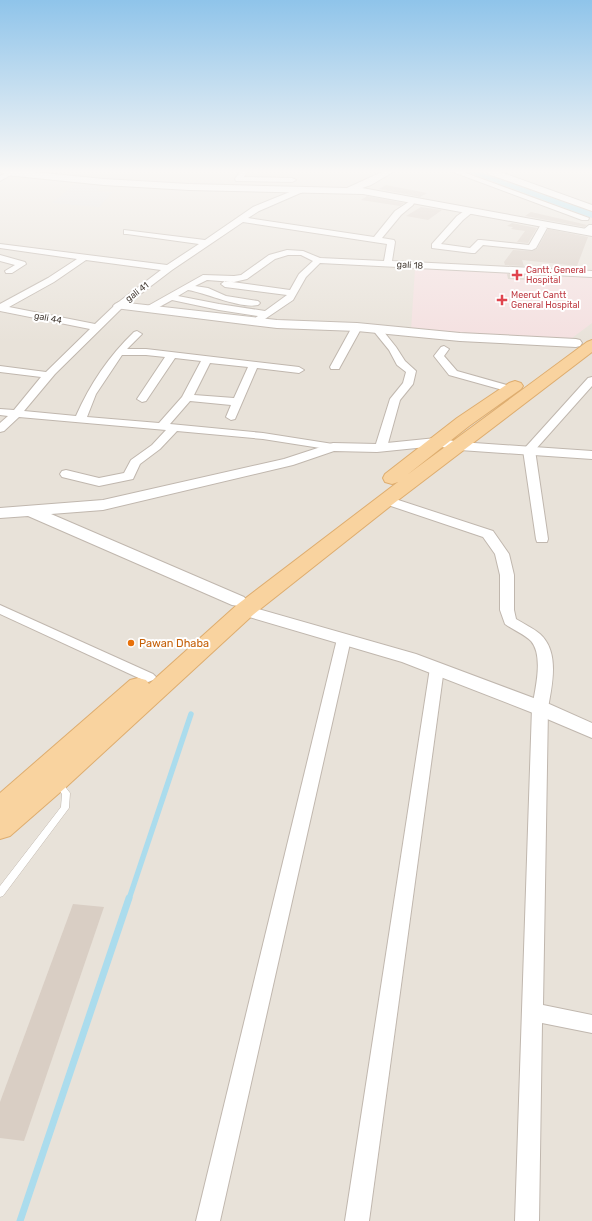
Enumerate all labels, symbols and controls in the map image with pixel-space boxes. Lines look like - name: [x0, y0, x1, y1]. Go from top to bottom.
- street label: gali 18: [397, 259, 424, 271]
- place label: Cantt. General Hospital: [526, 265, 586, 285]
- marker: Cantt. General Hospital: [511, 269, 523, 281]
- street label: gali 41: [124, 280, 151, 304]
- place label: Meerut Cantt General Hospital: [511, 290, 580, 310]
- marker: Meerut Cantt General Hospital: [496, 294, 508, 306]
- street label: gali 44: [33, 310, 63, 326]
- place label: Pawan Dhaba: [139, 637, 209, 650]
- marker: Pawan Dhaba: [126, 638, 136, 648]

